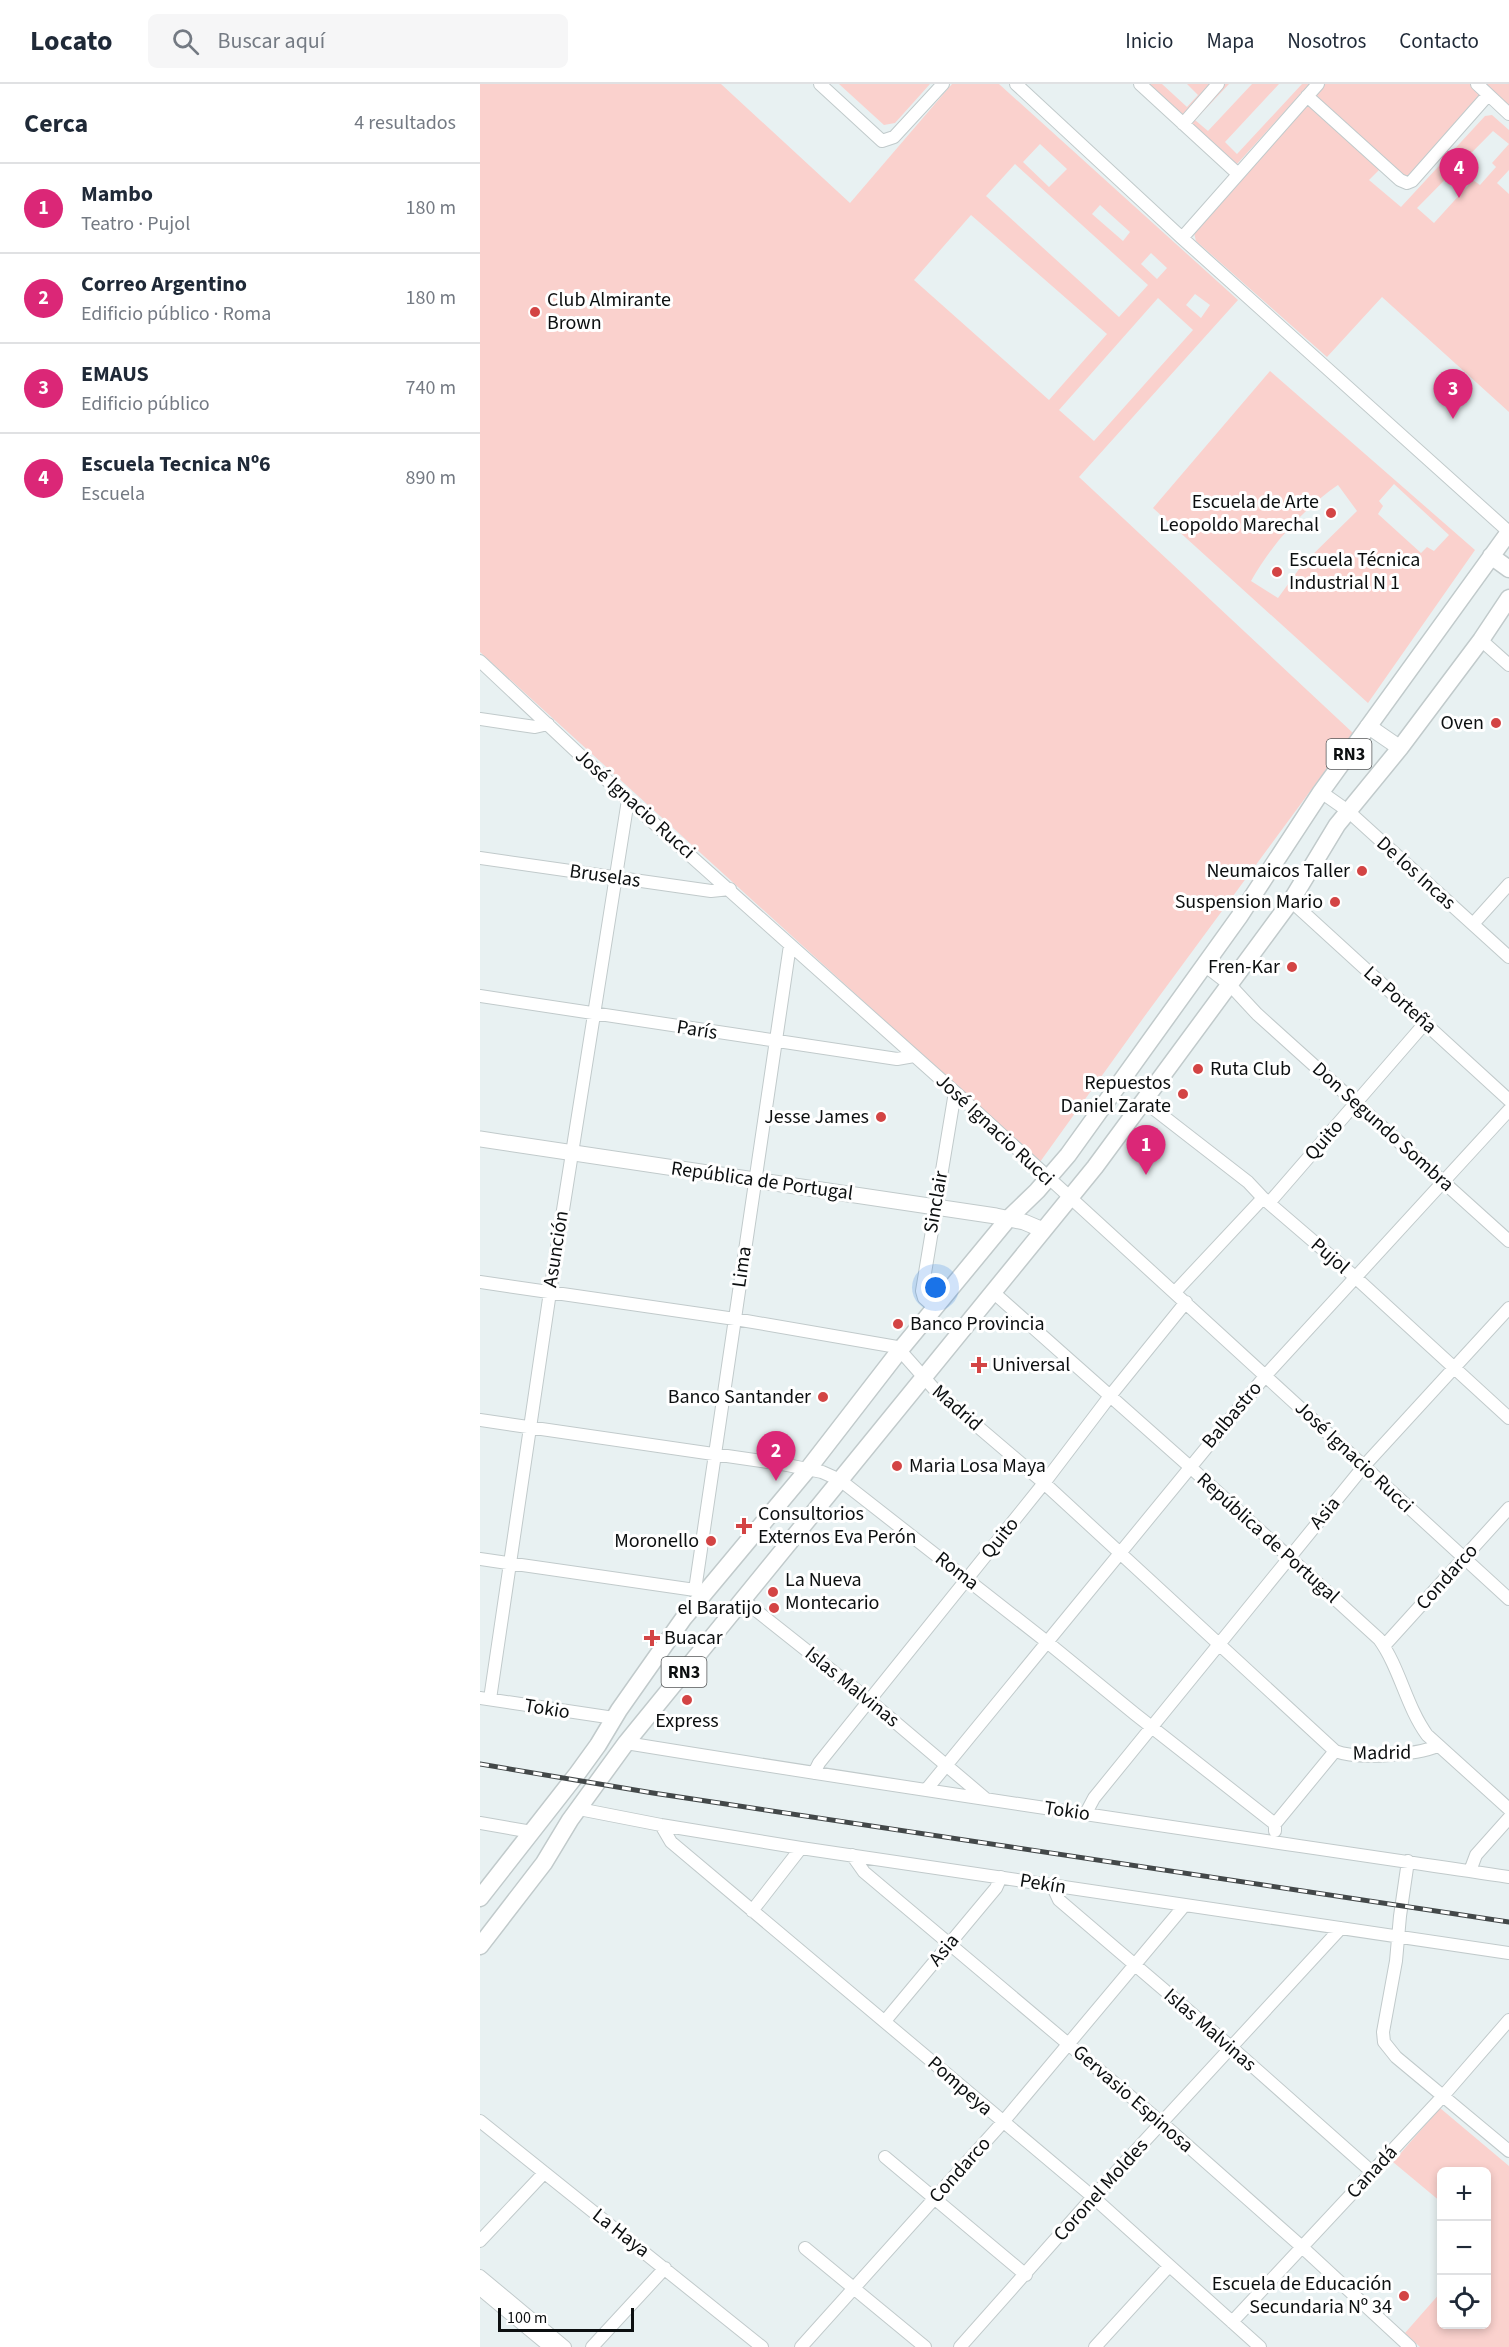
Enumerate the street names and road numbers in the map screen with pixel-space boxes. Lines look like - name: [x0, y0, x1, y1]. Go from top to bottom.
- road number: RN3: [1326, 739, 1372, 769]
- street label: José Ignacio Rucci: [569, 742, 701, 866]
- street label: De los Incas: [1370, 830, 1462, 916]
- street label: Bruselas: [568, 857, 642, 895]
- street label: La Porteña: [1357, 960, 1443, 1040]
- street label: París: [675, 1013, 719, 1047]
- street label: Don Segundo Sombra: [1306, 1056, 1460, 1198]
- street label: José Ignacio Rucci: [930, 1068, 1060, 1192]
- street label: Quito: [1298, 1113, 1350, 1167]
- street label: República de Portugal: [669, 1154, 855, 1208]
- street label: Sinclair: [917, 1169, 955, 1235]
- street label: Asunción: [536, 1209, 576, 1289]
- street label: Pujol: [1305, 1231, 1355, 1281]
- street label: Lima: [725, 1245, 759, 1289]
- street label: Balbastro: [1196, 1375, 1268, 1455]
- street label: Madrid: [926, 1378, 988, 1438]
- street label: José Ignacio Rucci: [1289, 1395, 1419, 1519]
- street label: República de Portugal: [1190, 1466, 1346, 1610]
- street label: Asia: [1303, 1491, 1347, 1535]
- street label: Quito: [975, 1511, 1025, 1565]
- street label: Condarco: [1410, 1538, 1484, 1616]
- street label: Roma: [929, 1545, 985, 1597]
- street label: Islas Malvinas: [799, 1640, 905, 1734]
- road number: RN3: [662, 1657, 706, 1687]
- street label: Tokio: [522, 1692, 572, 1726]
- street label: Madrid: [1352, 1738, 1412, 1768]
- street label: Tokio: [1042, 1794, 1092, 1828]
- street label: Pekín: [1018, 1867, 1068, 1901]
- street label: Asia: [922, 1928, 966, 1972]
- street label: Islas Malvinas: [1158, 1982, 1262, 2078]
- street label: Gervasio Espinosa: [1066, 2039, 1200, 2159]
- street label: Pompeya: [921, 2050, 999, 2122]
- street label: Condarco: [923, 2131, 997, 2209]
- street label: Coronel Moldes: [1047, 2132, 1155, 2248]
- street label: Canadá: [1340, 2139, 1404, 2205]
- street label: La Haya: [586, 2202, 656, 2264]

